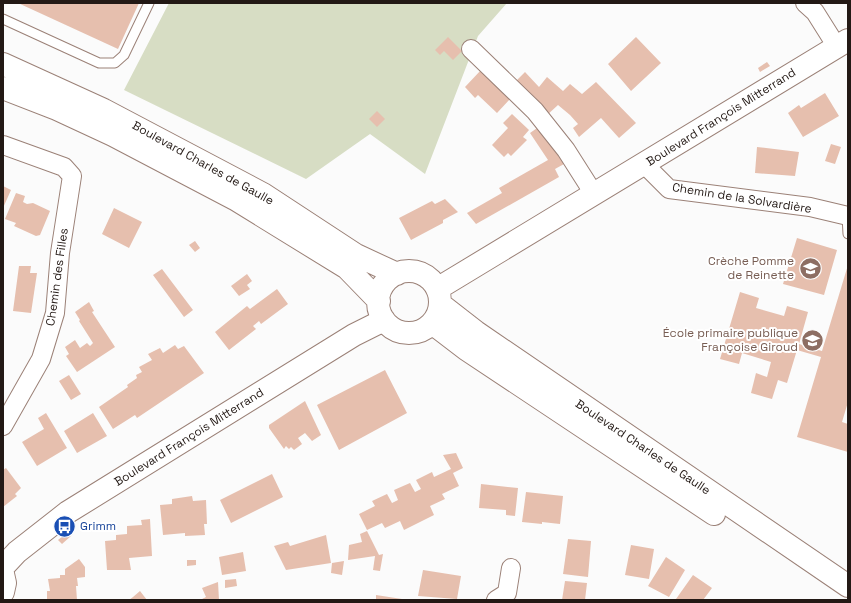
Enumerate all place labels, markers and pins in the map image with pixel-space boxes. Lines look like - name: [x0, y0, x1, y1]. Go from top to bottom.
- place label: Crèche Pomme de Reinette: [708, 253, 794, 283]
- school or university icon: Crèche Pomme de Reinette: [797, 255, 823, 281]
- place label: École primaire publique Françoise Giroud: [663, 325, 798, 355]
- school or university icon: École primaire publique Françoise Giroud: [800, 327, 826, 353]
- bus stop icon: Grimm: [52, 513, 78, 539]
- place label: Grimm: [80, 518, 116, 534]

